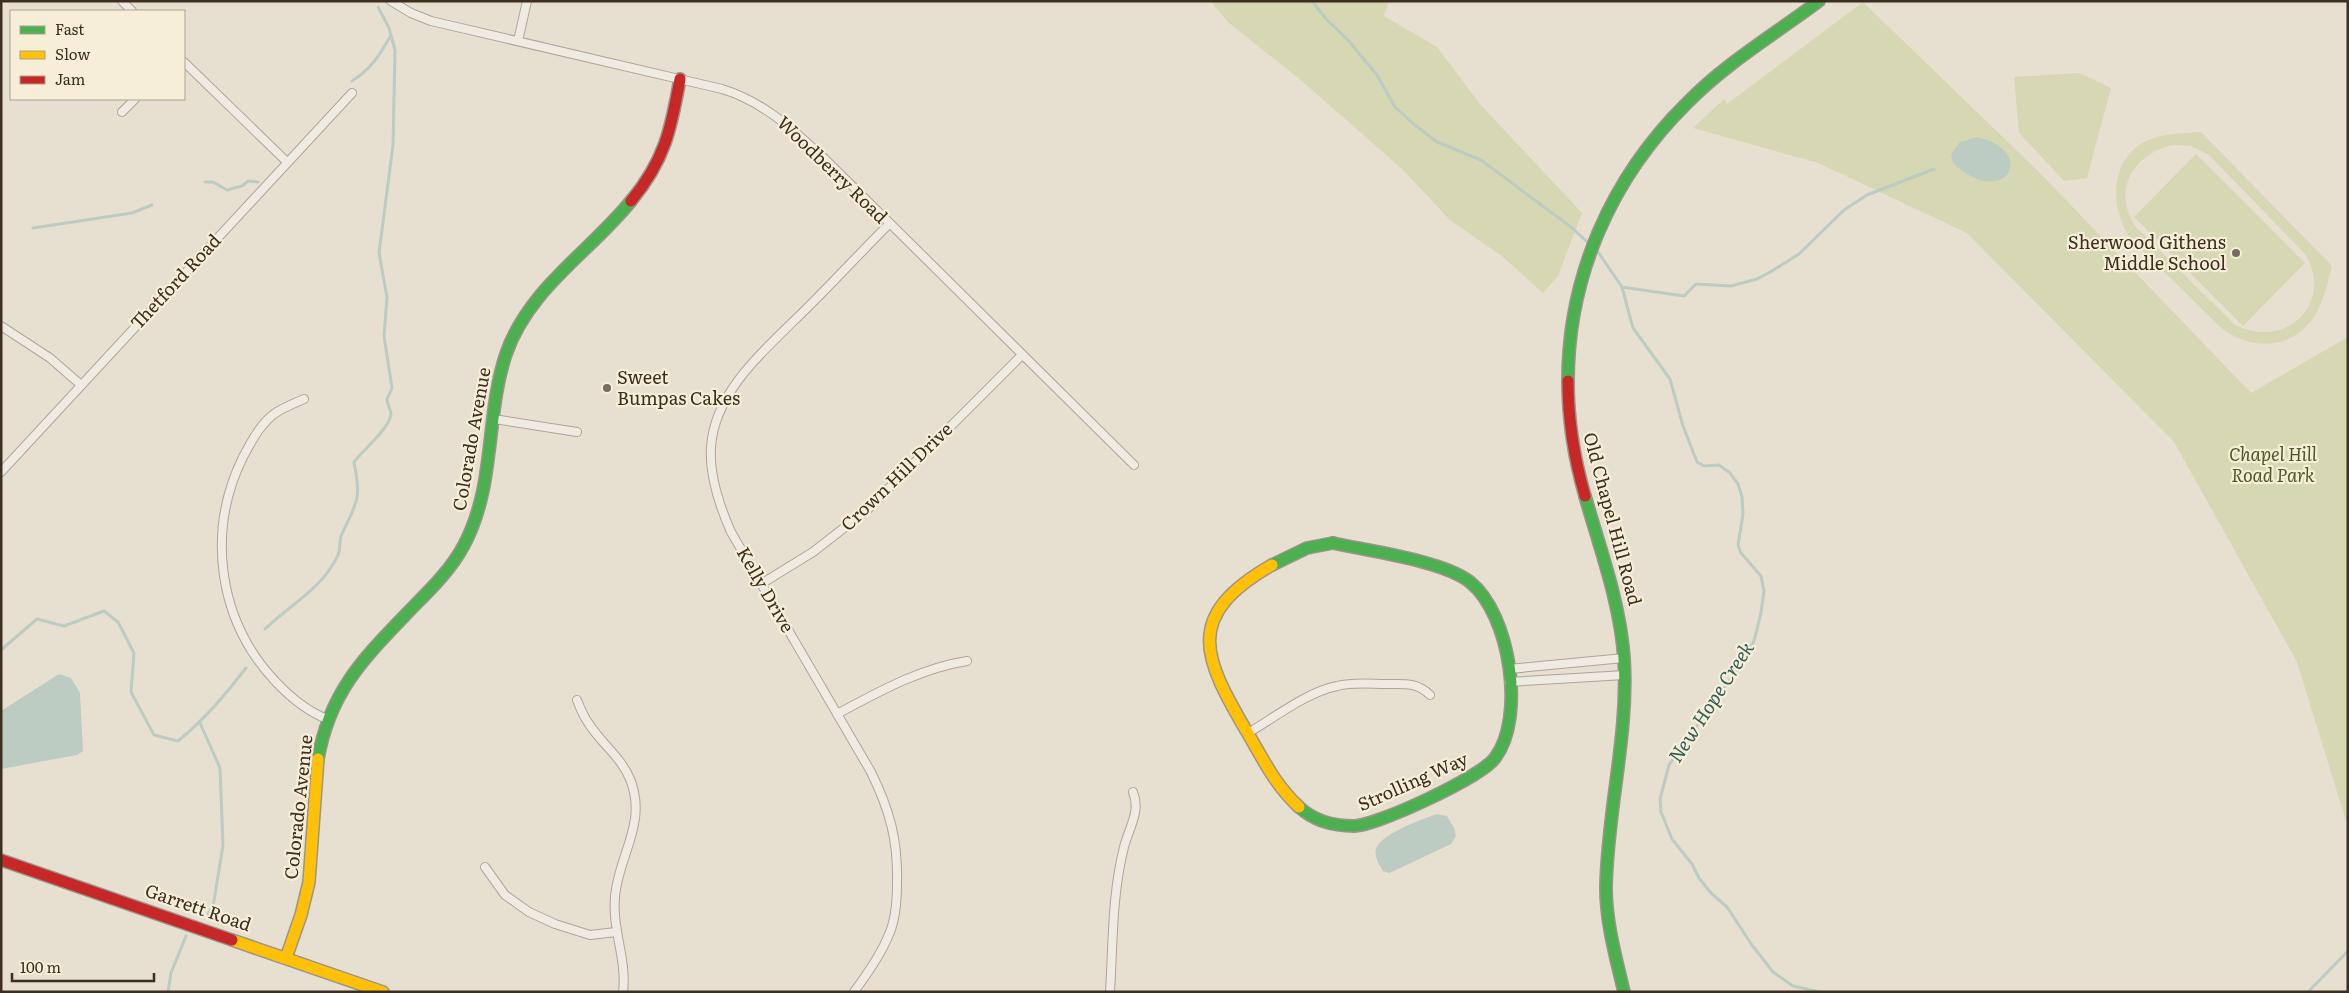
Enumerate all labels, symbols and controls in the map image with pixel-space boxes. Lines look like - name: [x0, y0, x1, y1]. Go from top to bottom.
- legend: [10, 10, 185, 100]
- text: Fast: [55, 17, 84, 40]
- text: Slow: [55, 42, 90, 65]
- text: Jam: [55, 67, 86, 90]
- street label: Woodberry Road: [772, 109, 895, 229]
- street label: Thetford Road: [123, 227, 226, 335]
- place label: Sherwood Githens Middle School: [2068, 228, 2226, 276]
- marker: Sherwood Githens Middle School: [2230, 247, 2242, 259]
- place label: Sweet Bumpas Cakes: [617, 363, 740, 411]
- street label: Colorado Avenue: [445, 365, 496, 513]
- marker: Sweet Bumpas Cakes: [601, 382, 613, 394]
- street label: Crown Hill Drive: [834, 415, 958, 536]
- street label: Old Chapel Hill Road: [1577, 429, 1650, 608]
- park label: Chapel Hill Road Park: [2229, 440, 2318, 488]
- street label: Kelly Drive: [731, 541, 802, 637]
- water label: New Hope Creek: [1661, 635, 1760, 767]
- street label: Colorado Avenue: [276, 733, 319, 881]
- street label: Strolling Way: [1353, 744, 1472, 817]
- street label: Garrett Road: [142, 876, 255, 937]
- scale bar: [12, 950, 155, 982]
- text: 100 m: [20, 955, 61, 978]

